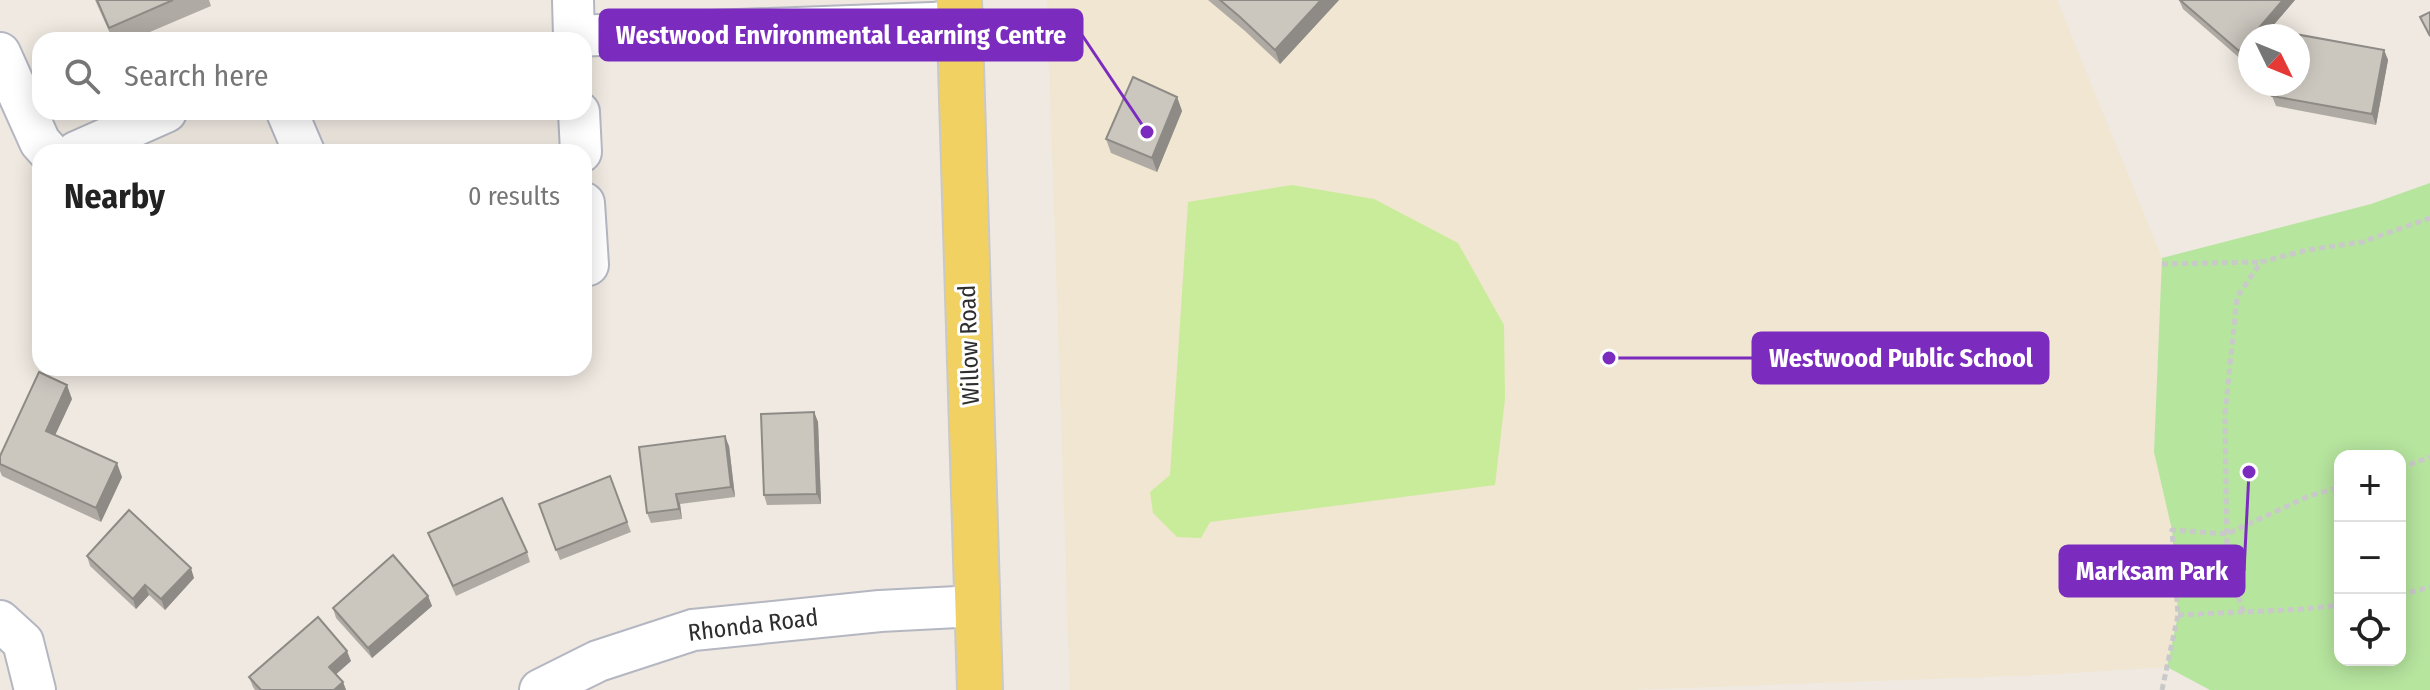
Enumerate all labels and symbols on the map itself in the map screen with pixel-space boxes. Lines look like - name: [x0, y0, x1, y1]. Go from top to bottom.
- callout: Westwood Environmental Learning Centre: [600, 10, 1082, 60]
- text: Westwood Environmental Learning Centre: [616, 20, 1066, 51]
- north arrow: [2238, 24, 2310, 96]
- street label: Willow Road: [953, 284, 985, 406]
- callout: Westwood Public School: [1753, 333, 2048, 383]
- text: Westwood Public School: [1769, 343, 2034, 374]
- callout: Marksam Park: [2060, 546, 2244, 596]
- text: Marksam Park: [2076, 556, 2229, 587]
- street label: Rhonda Road: [686, 603, 820, 647]

